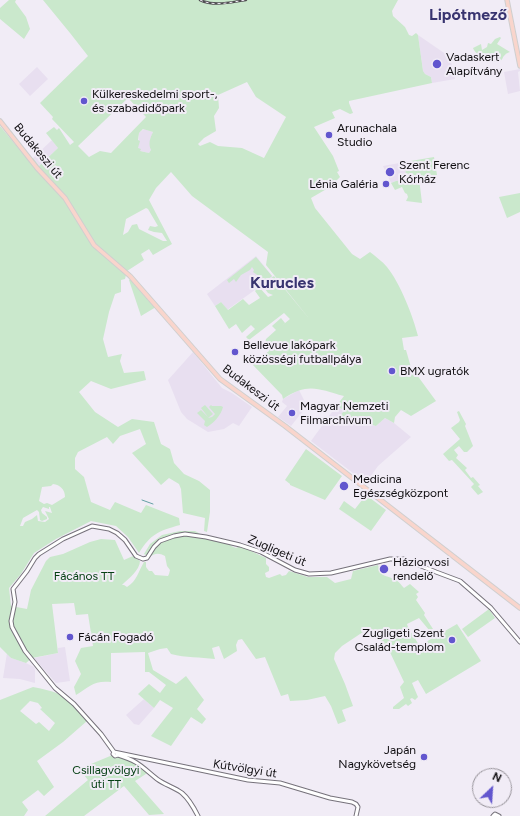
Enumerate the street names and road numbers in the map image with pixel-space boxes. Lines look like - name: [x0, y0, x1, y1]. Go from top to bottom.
- street label: Budakeszi út: [11, 120, 65, 182]
- street label: Budakeszi út: [220, 362, 282, 414]
- street label: Zugligeti út: [246, 532, 308, 570]
- street label: Kútvölgyi út: [212, 757, 278, 781]

